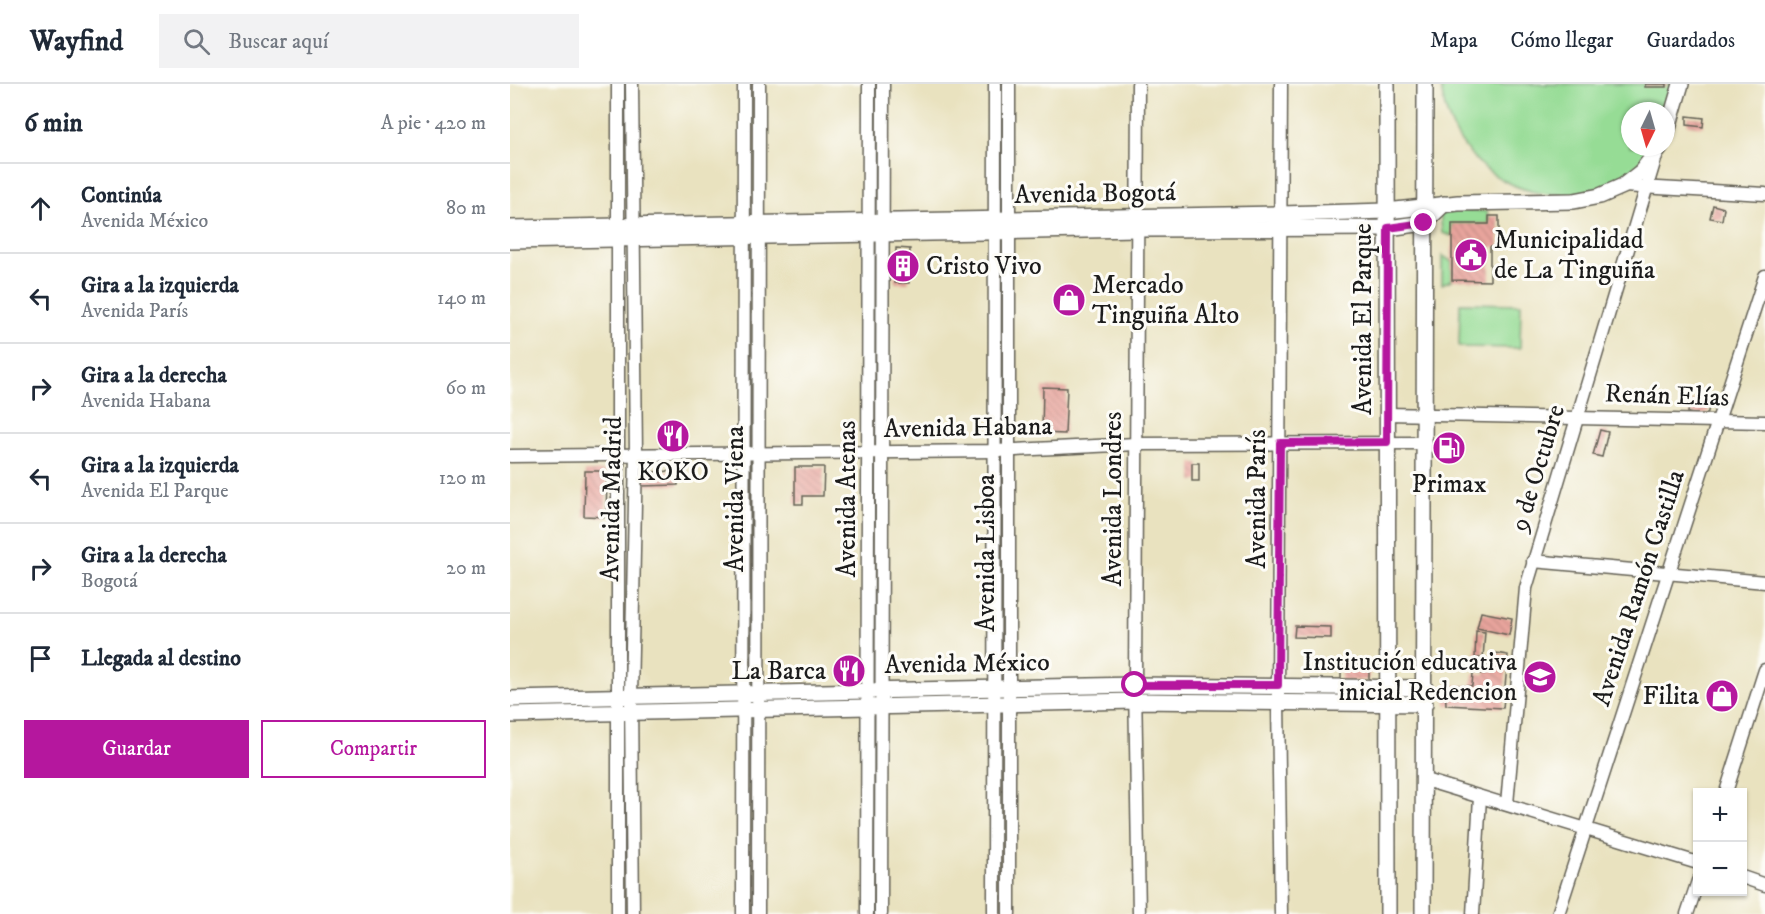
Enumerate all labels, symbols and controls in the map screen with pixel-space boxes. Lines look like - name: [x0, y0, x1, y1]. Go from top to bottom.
- search box: [159, 14, 579, 68]
- text: Wayfind: [30, 24, 123, 59]
- icon: search: [180, 25, 213, 58]
- text: Buscar aquí: [228, 28, 328, 55]
- text: Mapa: [1430, 28, 1478, 54]
- text: Cómo llegar: [1511, 28, 1613, 54]
- text: Guardados: [1646, 28, 1735, 54]
- north arrow: [1621, 102, 1675, 156]
- text: 6 min: [24, 107, 83, 140]
- text: A pie · 420 m: [381, 111, 486, 136]
- street label: Avenida Bogotá: [1014, 176, 1176, 212]
- text: Continúa: [81, 182, 162, 209]
- icon: ahead: [24, 192, 57, 225]
- text: 80 m: [446, 196, 486, 221]
- text: Avenida México: [81, 209, 208, 234]
- route end: [1410, 209, 1436, 235]
- street label: Avenida El Parque: [1347, 223, 1380, 415]
- place label: Municipalidad de La Tinguiña: [1494, 224, 1655, 287]
- public building icon: Municipalidad de La Tinguiña: [1453, 237, 1489, 273]
- building icon: Cristo Vivo: [885, 248, 921, 284]
- place label: Cristo Vivo: [926, 250, 1042, 283]
- place label: Mercado Tinguiña Alto: [1092, 269, 1239, 332]
- text: Gira a la izquierda: [81, 272, 239, 299]
- icon: left: [24, 282, 57, 315]
- shop icon: Mercado Tinguiña Alto: [1051, 282, 1087, 318]
- text: 140 m: [437, 286, 486, 311]
- text: Avenida París: [81, 299, 188, 324]
- text: Gira a la derecha: [81, 362, 227, 389]
- icon: right: [24, 372, 57, 405]
- text: 60 m: [446, 376, 486, 401]
- street label: Renán Elías: [1604, 377, 1730, 415]
- text: Avenida Habana: [81, 389, 211, 414]
- street label: 9 de Octubre: [1503, 401, 1573, 537]
- street label: Avenida Habana: [883, 410, 1053, 446]
- street label: Avenida Londres: [1097, 411, 1130, 587]
- street label: Avenida Madrid: [594, 416, 630, 582]
- restaurant icon: KOKO: [655, 418, 691, 454]
- street label: Avenida Atenas: [831, 420, 864, 578]
- street label: Avenida Viena: [719, 426, 752, 572]
- street label: Avenida París: [1241, 429, 1274, 569]
- fuel station icon: Primax: [1431, 430, 1467, 466]
- text: Gira a la izquierda: [81, 452, 239, 479]
- place label: KOKO: [637, 456, 709, 489]
- icon: left: [24, 462, 57, 495]
- text: 120 m: [439, 466, 486, 491]
- street label: Avenida Ramón Castilla: [1585, 466, 1693, 710]
- place label: Primax: [1412, 468, 1487, 501]
- street label: Avenida Lisboa: [970, 474, 1003, 632]
- text: Avenida El Parque: [81, 479, 229, 504]
- text: Gira a la derecha: [81, 542, 227, 569]
- icon: right: [24, 552, 57, 585]
- text: 20 m: [446, 556, 486, 581]
- text: Bogotá: [81, 569, 138, 594]
- icon: arrive: [24, 642, 57, 675]
- text: Llegada al destino: [81, 645, 241, 672]
- street label: Avenida México: [884, 646, 1050, 682]
- place label: Institución educativa inicial Redencion: [1302, 646, 1517, 709]
- restaurant icon: La Barca: [831, 653, 867, 689]
- place label: La Barca: [731, 655, 826, 688]
- school or university icon: Institución educativa inicial Redencion: [1522, 659, 1558, 695]
- route start: [1121, 671, 1147, 697]
- shop icon: Filita: [1704, 678, 1740, 714]
- place label: Filita: [1643, 680, 1699, 713]
- button: Guardar: [24, 720, 249, 778]
- button: Compartir: [261, 720, 486, 778]
- map controls: [1693, 788, 1747, 896]
- button: +: [1693, 788, 1747, 842]
- button: −: [1693, 842, 1747, 896]

